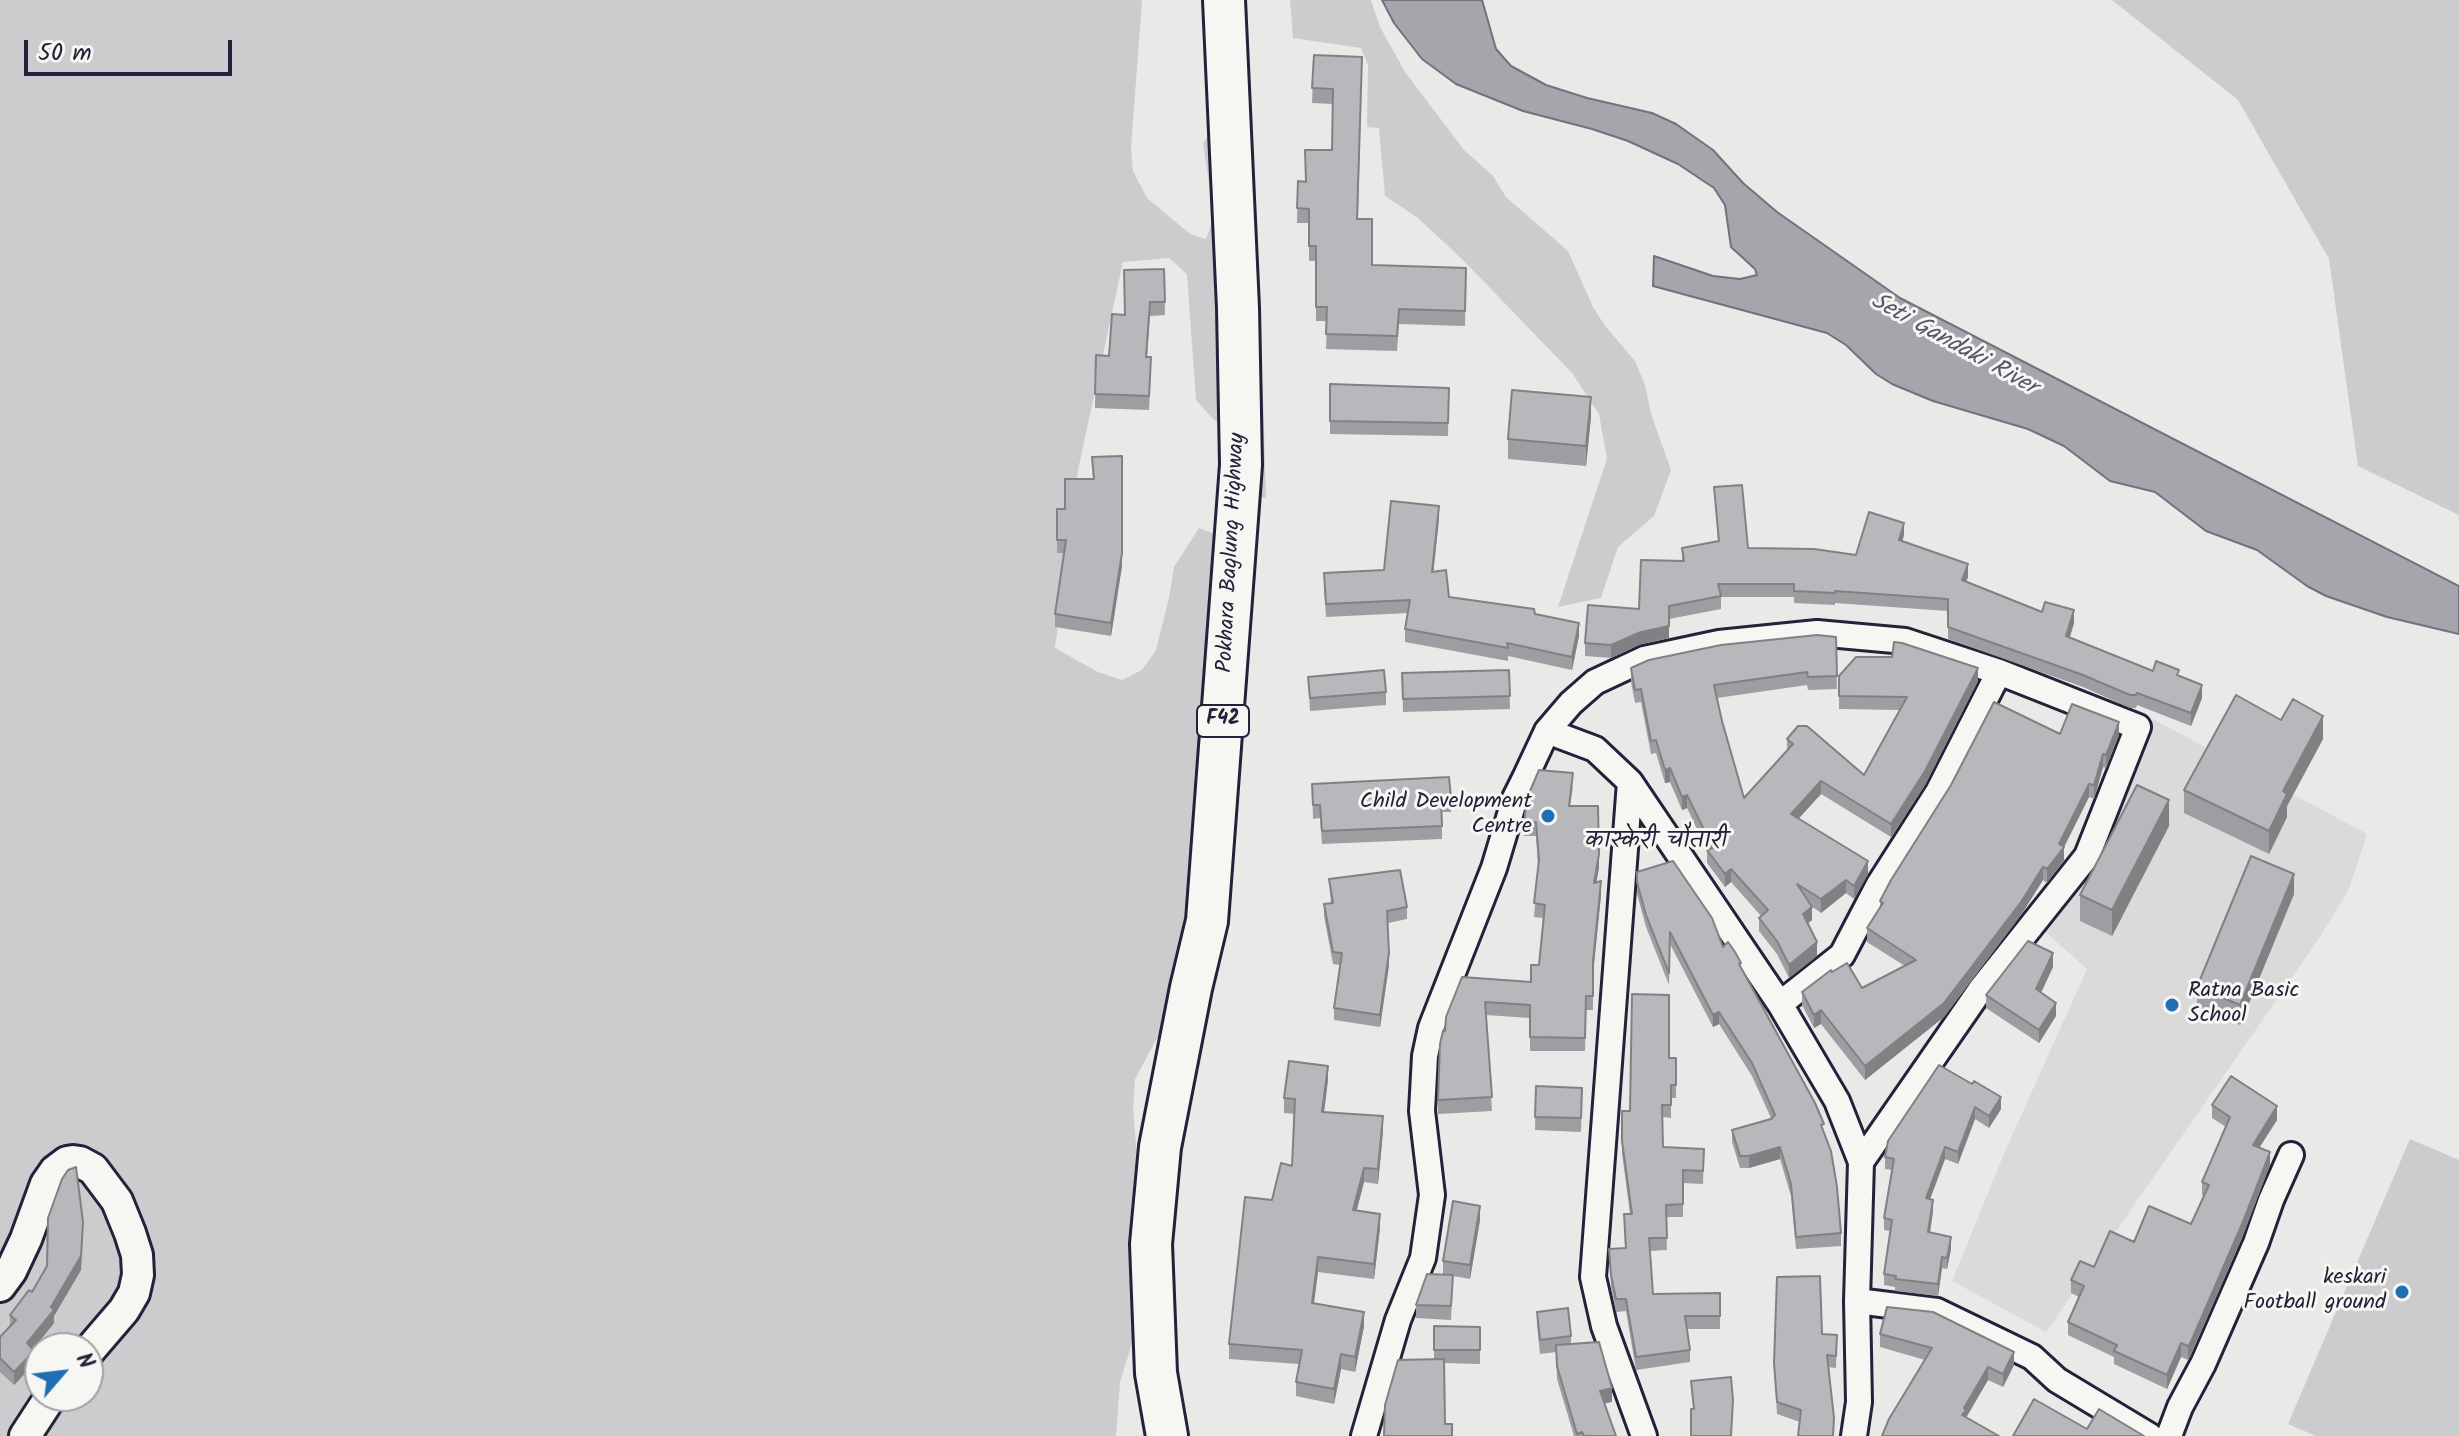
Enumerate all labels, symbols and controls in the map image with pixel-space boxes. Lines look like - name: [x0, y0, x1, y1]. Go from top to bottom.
- scale bar: [28, 24, 236, 74]
- text: 50 m: [38, 34, 92, 73]
- water label: Seti Gandaki River: [1865, 288, 2041, 404]
- street label: Pokhara Baglung Highway: [1214, 432, 1252, 674]
- road number: F42: [1197, 705, 1249, 737]
- place label: Child Development Centre: [1360, 790, 1532, 842]
- marker: Child Development Centre: [1539, 807, 1557, 825]
- district label: कास्केरी चौतारी: [1585, 829, 1727, 857]
- place label: Ratna Basic School: [2188, 979, 2299, 1030]
- marker: Ratna Basic School: [2163, 996, 2181, 1014]
- place label: keskari Football ground: [2244, 1266, 2386, 1318]
- marker: keskari Football ground: [2393, 1283, 2411, 1301]
- north arrow: [24, 1332, 104, 1412]
- text: N: [65, 1347, 103, 1376]

